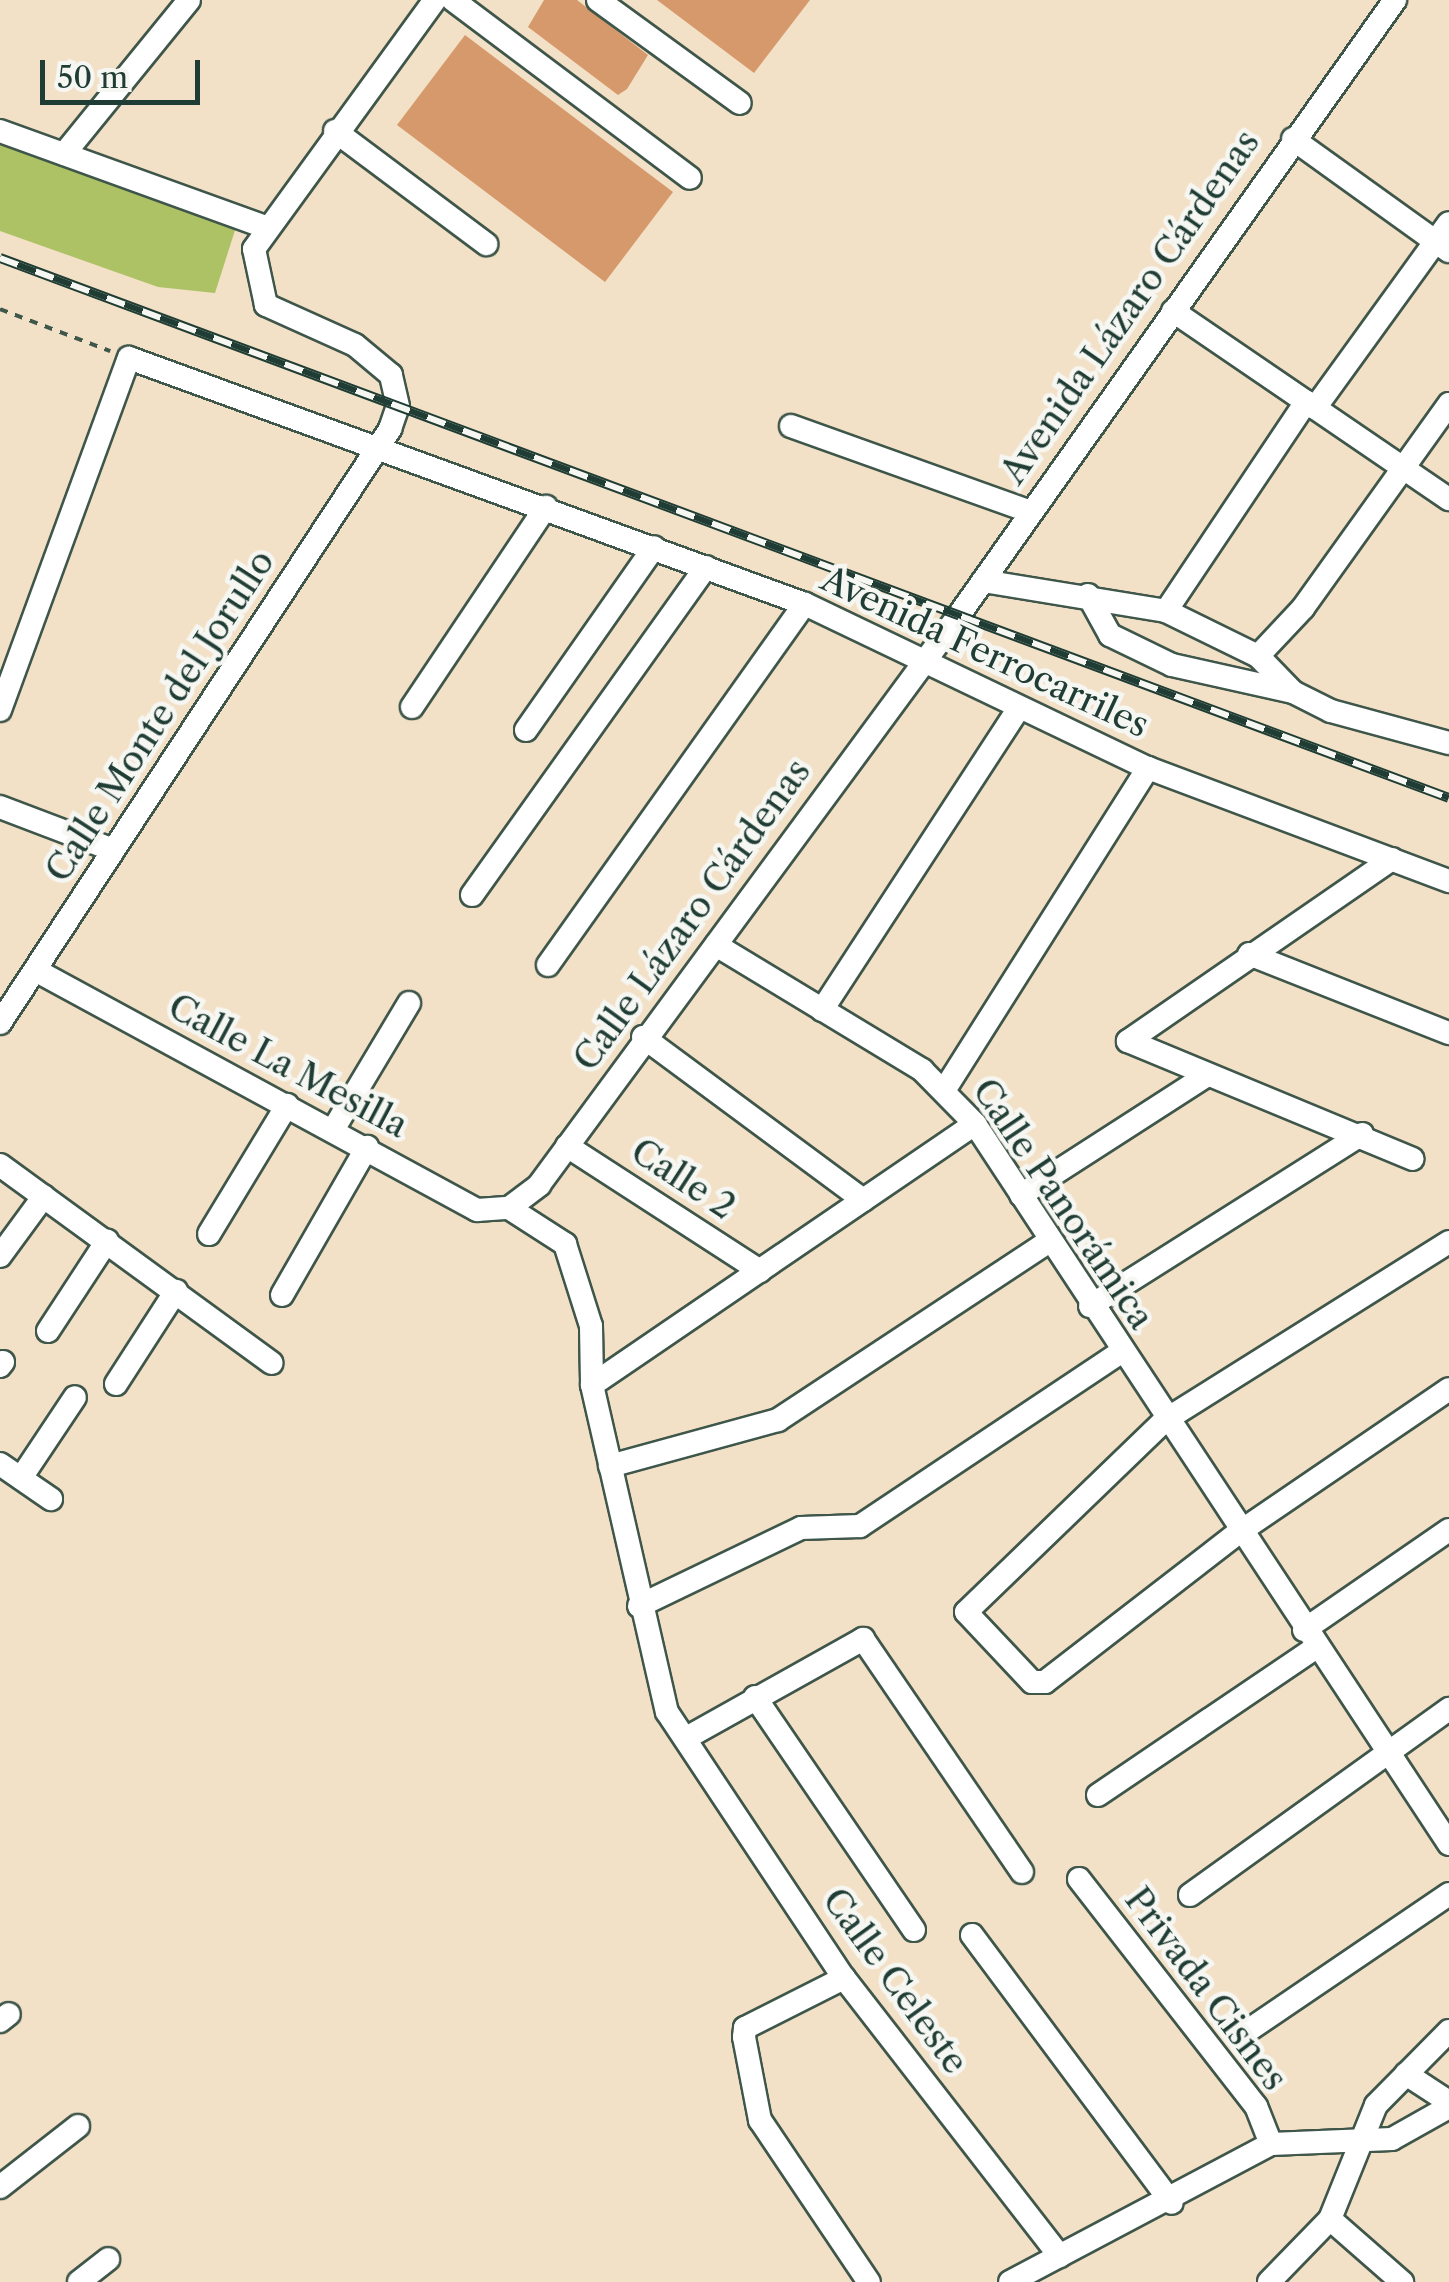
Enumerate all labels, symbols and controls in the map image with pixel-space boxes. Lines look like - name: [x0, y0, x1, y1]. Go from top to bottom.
- scale bar: [45, 40, 205, 102]
- text: 50 m: [57, 59, 128, 96]
- street label: Avenida Lázaro Cárdenas: [992, 122, 1268, 492]
- street label: Calle Monte del Jorullo: [37, 542, 283, 890]
- street label: Avenida Ferrocarriles: [815, 558, 1155, 746]
- street label: Calle Lázaro Cárdenas: [565, 751, 819, 1079]
- street label: Calle La Mesilla: [161, 985, 415, 1147]
- street label: Calle Panorámica: [964, 1071, 1162, 1337]
- street label: Calle 2: [623, 1130, 743, 1228]
- street label: Privada Cisnes: [1116, 1879, 1296, 2099]
- street label: Calle Celeste: [814, 1880, 976, 2082]

